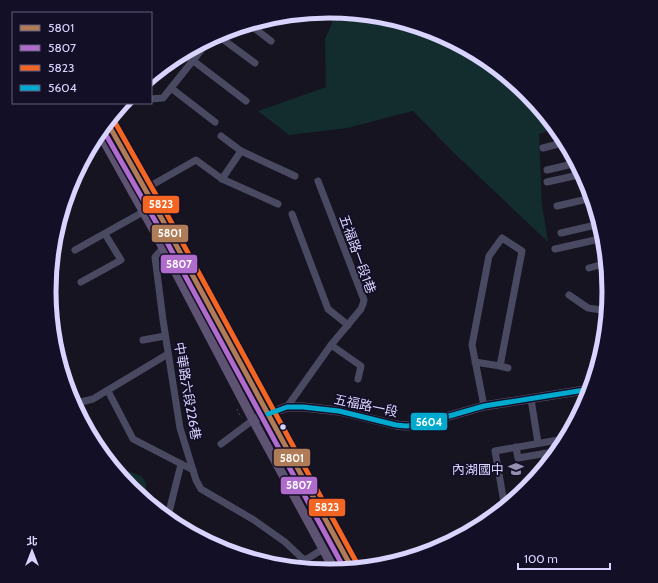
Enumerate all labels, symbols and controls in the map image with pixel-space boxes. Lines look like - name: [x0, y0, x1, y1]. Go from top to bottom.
- legend: [12, 12, 152, 104]
- text: 5801: [48, 20, 74, 35]
- text: 5807: [48, 40, 76, 55]
- text: 5823: [48, 60, 75, 75]
- text: 5604: [48, 80, 77, 95]
- line badge: 5823: [142, 195, 180, 214]
- text: 5823: [149, 197, 173, 211]
- street label: 五福路一段1巷: [336, 213, 380, 295]
- line badge: 5801: [151, 224, 189, 243]
- text: 5801: [158, 226, 182, 240]
- line badge: 5807: [160, 254, 198, 274]
- text: 5807: [166, 257, 192, 271]
- street label: 中華路六段226巷: [172, 341, 204, 441]
- street label: 五福路一段: [333, 390, 399, 420]
- line badge: 5604: [410, 412, 448, 431]
- text: 5604: [416, 415, 443, 429]
- unlabelled marker: [278, 422, 288, 432]
- line badge: 5801: [273, 448, 311, 467]
- text: 5801: [280, 451, 304, 465]
- school or university icon: 內湖國中: [507, 460, 525, 478]
- place label: 內湖國中: [452, 461, 504, 477]
- line badge: 5807: [280, 476, 318, 495]
- text: 5807: [286, 478, 312, 492]
- line badge: 5823: [308, 498, 346, 517]
- text: 5823: [315, 500, 339, 514]
- north arrow: [12, 531, 52, 571]
- text: 北: [27, 534, 38, 548]
- scale bar: [518, 545, 610, 571]
- text: 100 m: [524, 551, 558, 566]

